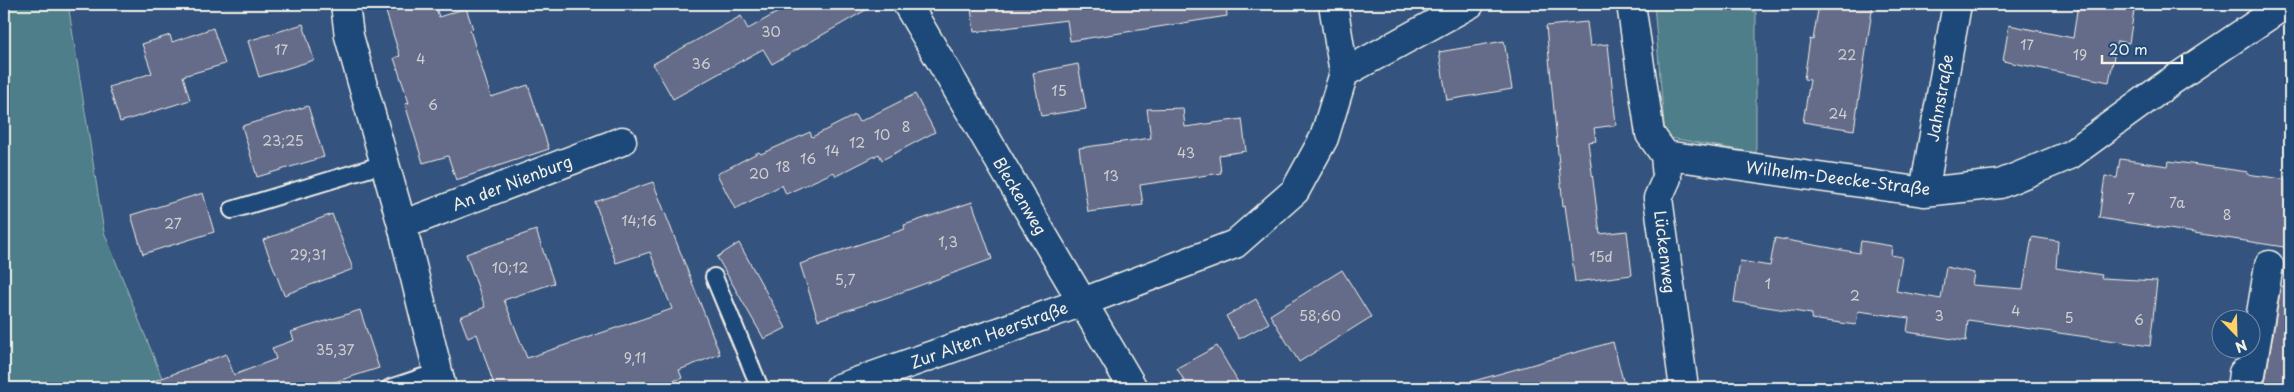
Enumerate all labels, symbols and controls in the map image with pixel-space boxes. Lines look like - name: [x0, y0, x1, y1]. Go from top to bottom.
- house number: 30: [761, 21, 781, 42]
- scale bar: [2102, 32, 2182, 64]
- house number: 17: [2020, 34, 2034, 55]
- text: 20 m: [2109, 37, 2148, 60]
- house number: 17: [274, 39, 288, 60]
- house number: 22: [1838, 44, 1856, 65]
- house number: 19: [2073, 44, 2087, 65]
- house number: 4: [416, 48, 426, 69]
- street label: Jahnstraße: [1920, 52, 1958, 143]
- house number: 36: [691, 53, 711, 74]
- house number: 15: [1051, 80, 1067, 101]
- house number: 6: [428, 94, 438, 115]
- house number: 24: [1829, 103, 1847, 124]
- house number: 8: [902, 116, 910, 137]
- house number: 10: [874, 124, 890, 145]
- house number: 23;25: [262, 130, 304, 151]
- house number: 12: [849, 132, 865, 153]
- house number: 14: [824, 140, 840, 161]
- house number: 43: [1177, 142, 1195, 163]
- street label: An der Nienburg: [448, 148, 575, 216]
- house number: 16: [800, 148, 816, 169]
- street label: Bleckenweg: [988, 152, 1054, 239]
- street label: Wilhelm-Deecke-Straße: [1745, 154, 1932, 200]
- house number: 18: [775, 156, 791, 177]
- house number: 20: [749, 163, 769, 184]
- house number: 13: [1103, 165, 1119, 186]
- house number: 7: [2127, 188, 2135, 209]
- house number: 7a: [2169, 192, 2185, 213]
- house number: 8: [2223, 204, 2231, 225]
- street label: Lückenweg: [1649, 209, 1683, 295]
- house number: 14;16: [621, 210, 657, 231]
- house number: 27: [164, 213, 182, 234]
- house number: 1,3: [938, 231, 958, 252]
- house number: 29;31: [290, 244, 326, 265]
- house number: 15d: [1589, 246, 1613, 267]
- house number: 10;12: [492, 257, 528, 278]
- house number: 5,7: [835, 269, 855, 290]
- house number: 1: [1765, 273, 1771, 294]
- house number: 2: [1850, 285, 1860, 306]
- street label: Zur Alten Heerstraße: [907, 294, 1071, 374]
- house number: 4: [2011, 300, 2021, 321]
- house number: 58;60: [1299, 305, 1341, 326]
- house number: 3: [1934, 305, 1944, 326]
- house number: 5: [2064, 307, 2074, 328]
- house number: 6: [2134, 309, 2144, 330]
- north arrow: [2212, 310, 2262, 360]
- text: N: [2232, 335, 2250, 358]
- house number: 35,37: [316, 339, 355, 360]
- house number: 9,11: [624, 347, 646, 368]

